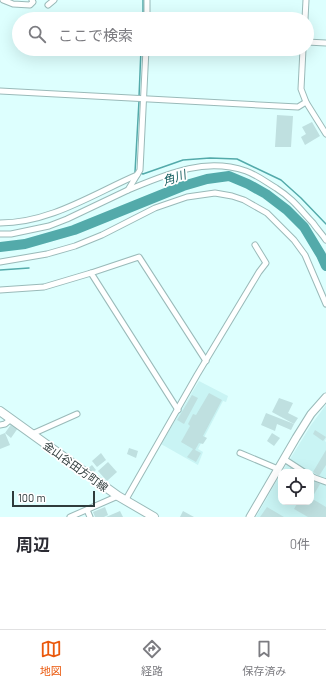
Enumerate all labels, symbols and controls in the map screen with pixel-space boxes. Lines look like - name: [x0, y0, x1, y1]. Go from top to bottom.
- search box: [12, 12, 314, 56]
- icon: search: [26, 23, 48, 45]
- text: ここで検索: [58, 26, 133, 44]
- water label: 角川: [160, 166, 189, 187]
- street label: 金山谷田方町線: [41, 438, 111, 494]
- map controls: [278, 469, 314, 505]
- button: locate: [278, 469, 314, 505]
- scale bar: [12, 489, 95, 508]
- text: 100 m: [18, 491, 46, 504]
- text: 周辺: [16, 534, 50, 554]
- text: 0件: [290, 536, 310, 552]
- tab: 地図: [40, 638, 62, 678]
- tab: 経路: [141, 638, 163, 678]
- tab: 保存済み: [242, 638, 286, 678]

